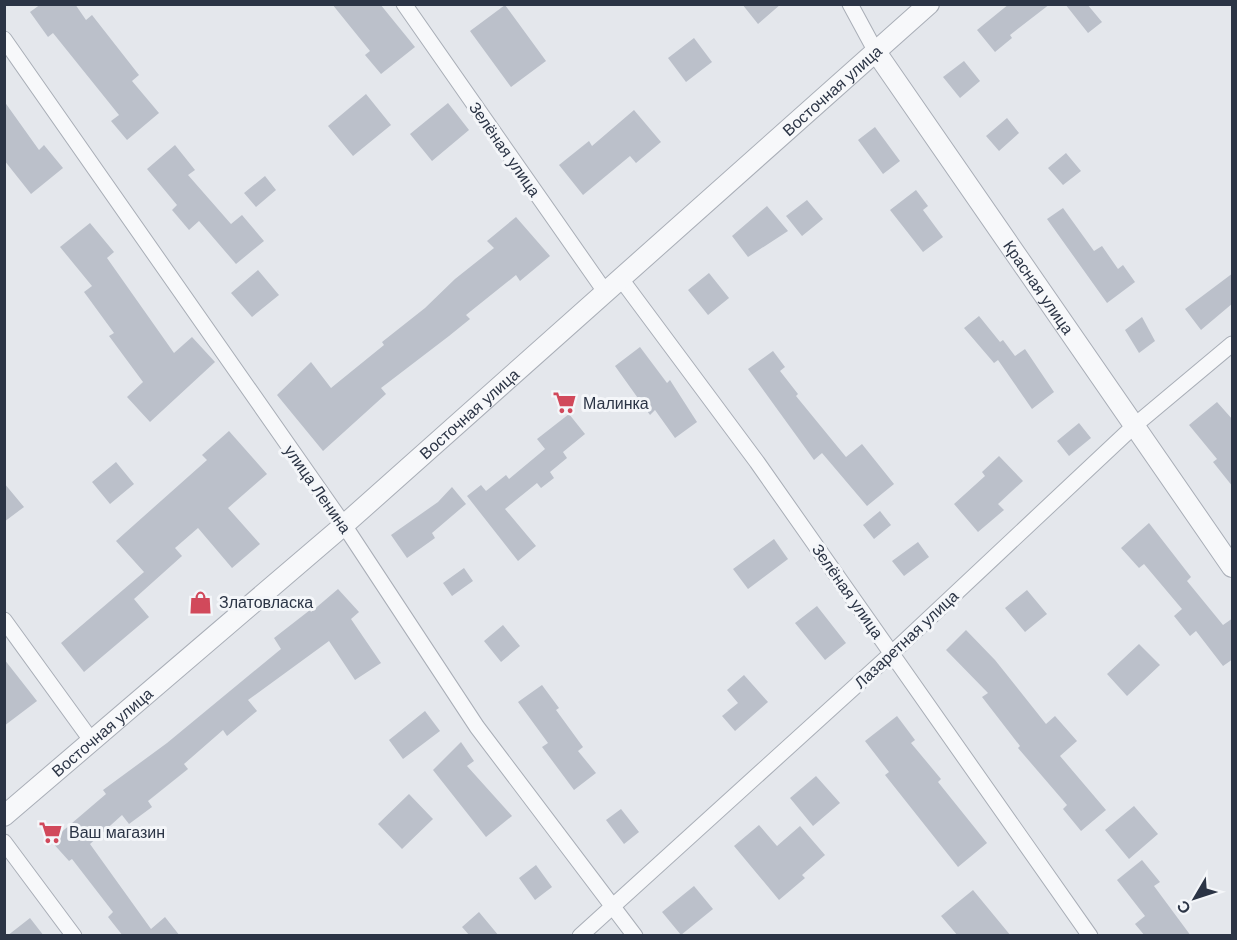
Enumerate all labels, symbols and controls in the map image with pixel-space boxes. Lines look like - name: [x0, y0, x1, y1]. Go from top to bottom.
- street label: Восточная улица: [779, 42, 885, 139]
- street label: Зелёная улица: [466, 99, 543, 200]
- street label: Красная улица: [1000, 237, 1077, 338]
- street label: Восточная улица: [417, 366, 522, 462]
- supermarket icon: Малинка: [552, 390, 578, 416]
- place label: Малинка: [583, 395, 649, 412]
- street label: улица Ленина: [281, 442, 354, 537]
- street label: Зелёная улица: [809, 541, 886, 642]
- street label: Лазаретная улица: [851, 587, 962, 692]
- shop icon: Златовласка: [188, 589, 214, 615]
- place label: Златовласка: [219, 594, 313, 611]
- street label: Восточная улица: [49, 685, 156, 780]
- supermarket icon: Ваш магазин: [38, 819, 64, 845]
- place label: Ваш магазин: [69, 824, 165, 841]
- north arrow: [1165, 868, 1225, 928]
- text: С: [1173, 897, 1194, 917]

